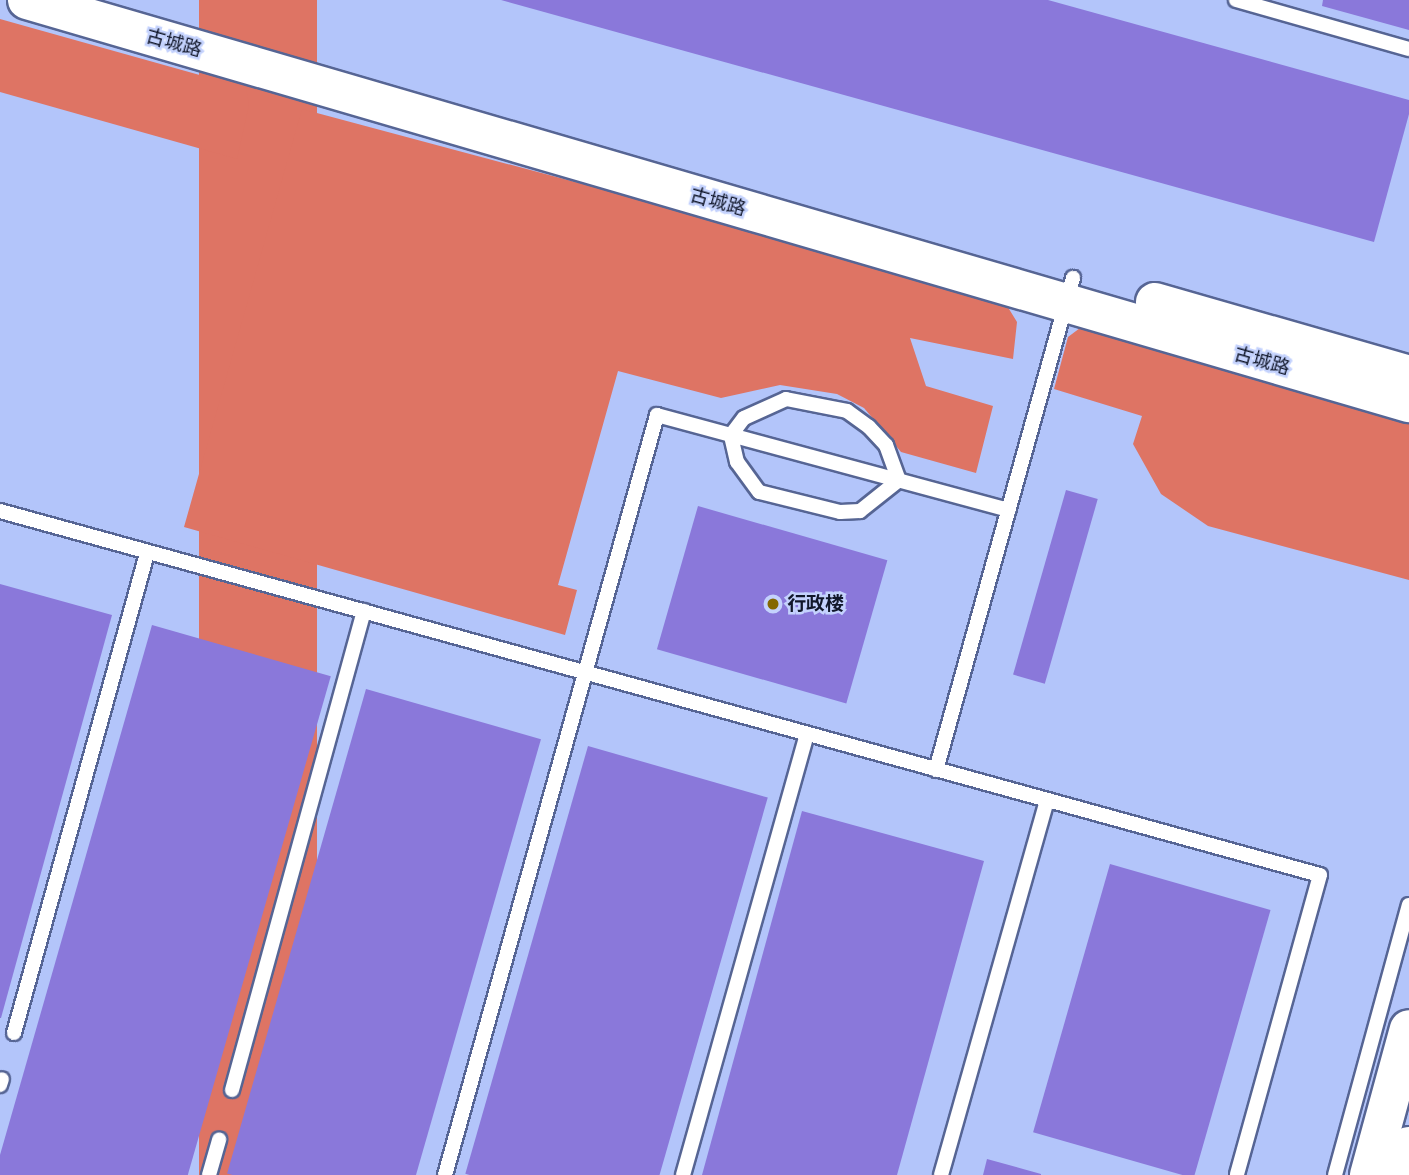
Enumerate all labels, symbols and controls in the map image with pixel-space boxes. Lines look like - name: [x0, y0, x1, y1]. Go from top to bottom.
- street label: 古城路: [143, 24, 205, 62]
- street label: 古城路: [687, 183, 749, 221]
- street label: 古城路: [1231, 342, 1293, 380]
- place label: 行政楼: [787, 593, 844, 615]
- marker: 行政楼: [765, 596, 781, 612]

